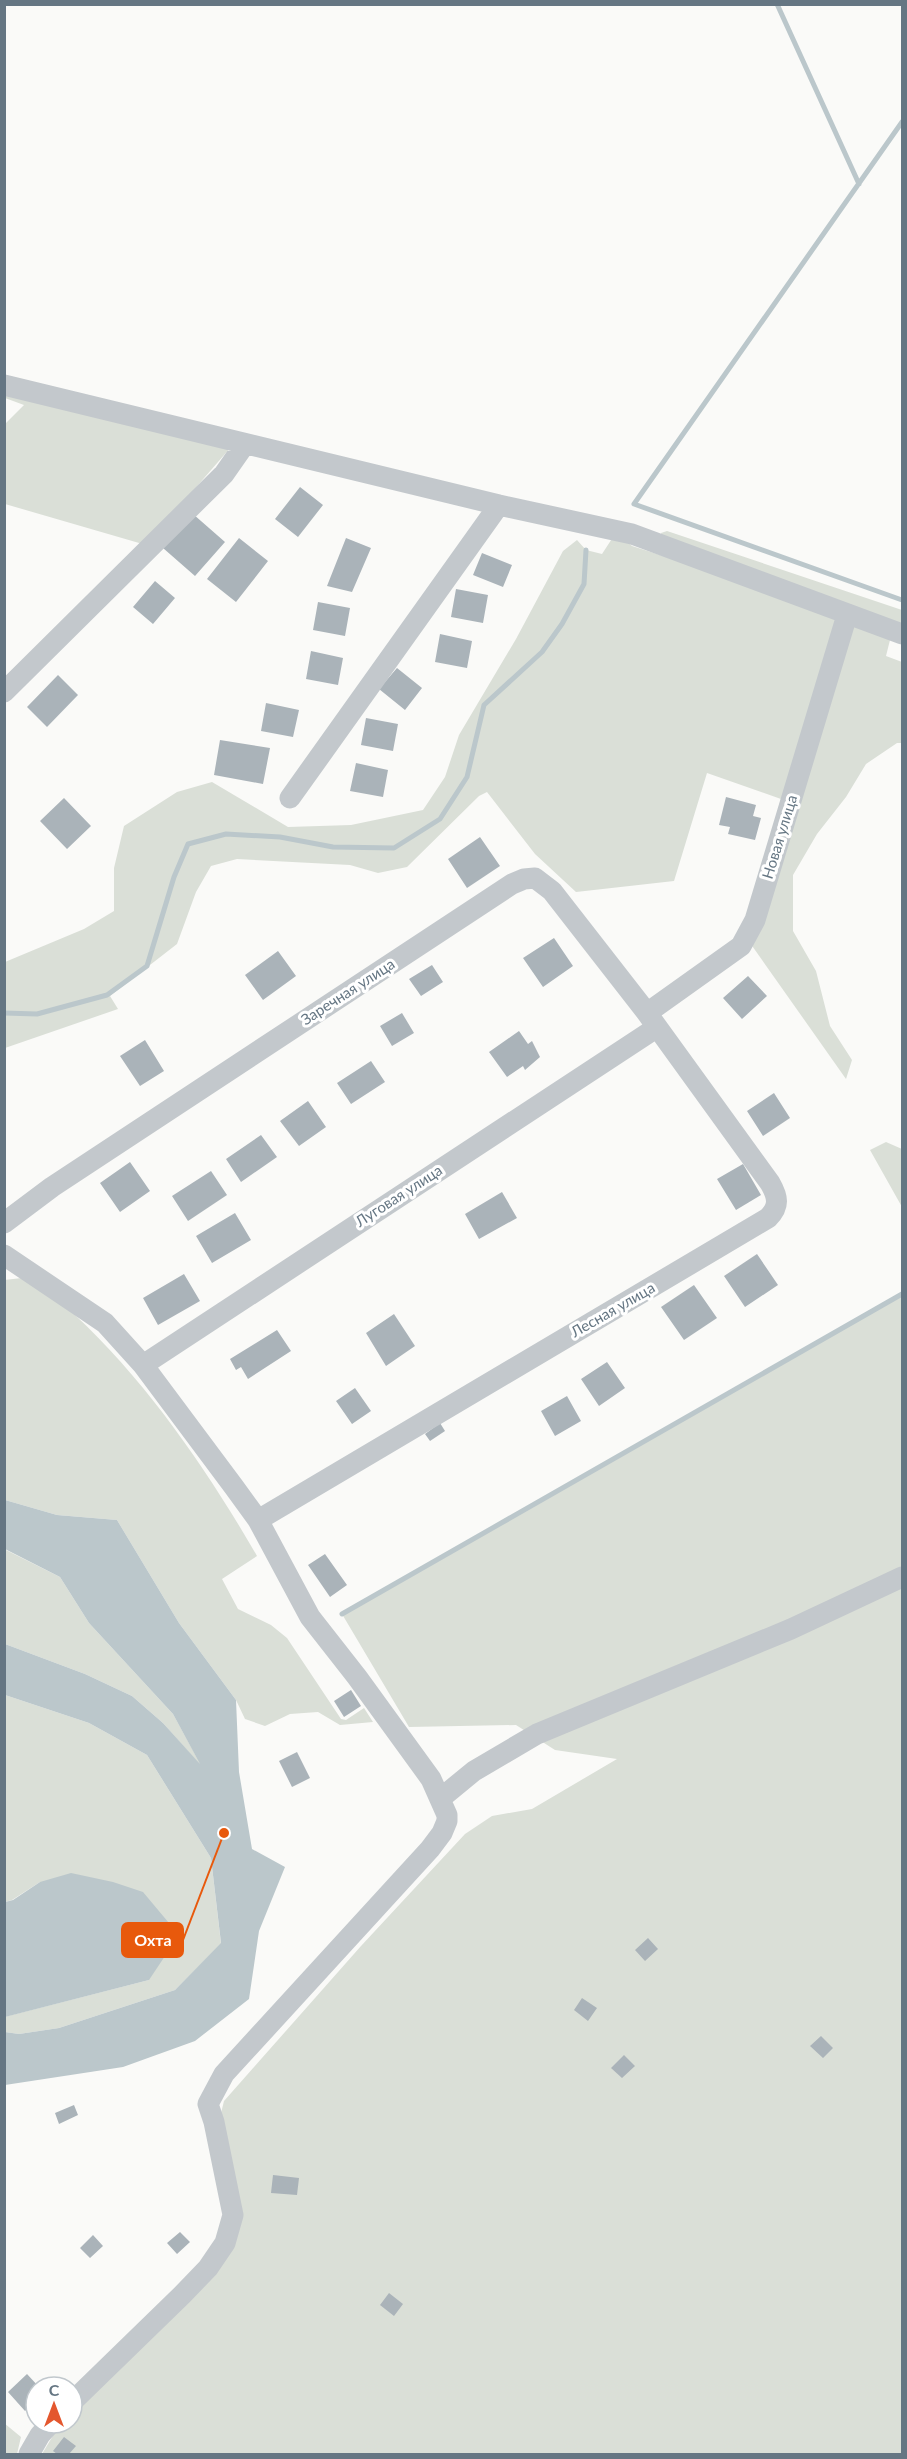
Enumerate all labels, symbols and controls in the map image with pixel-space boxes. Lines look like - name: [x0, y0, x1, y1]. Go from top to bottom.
- street label: Новая улица: [758, 793, 800, 881]
- street label: Заречная улица: [297, 954, 398, 1028]
- street label: Луговая улица: [351, 1160, 445, 1230]
- street label: Лесная улица: [566, 1278, 658, 1341]
- callout: Охта: [122, 1923, 183, 1957]
- text: Охта: [134, 1930, 172, 1949]
- north arrow: [24, 2375, 84, 2435]
- text: С: [49, 2380, 60, 2399]

